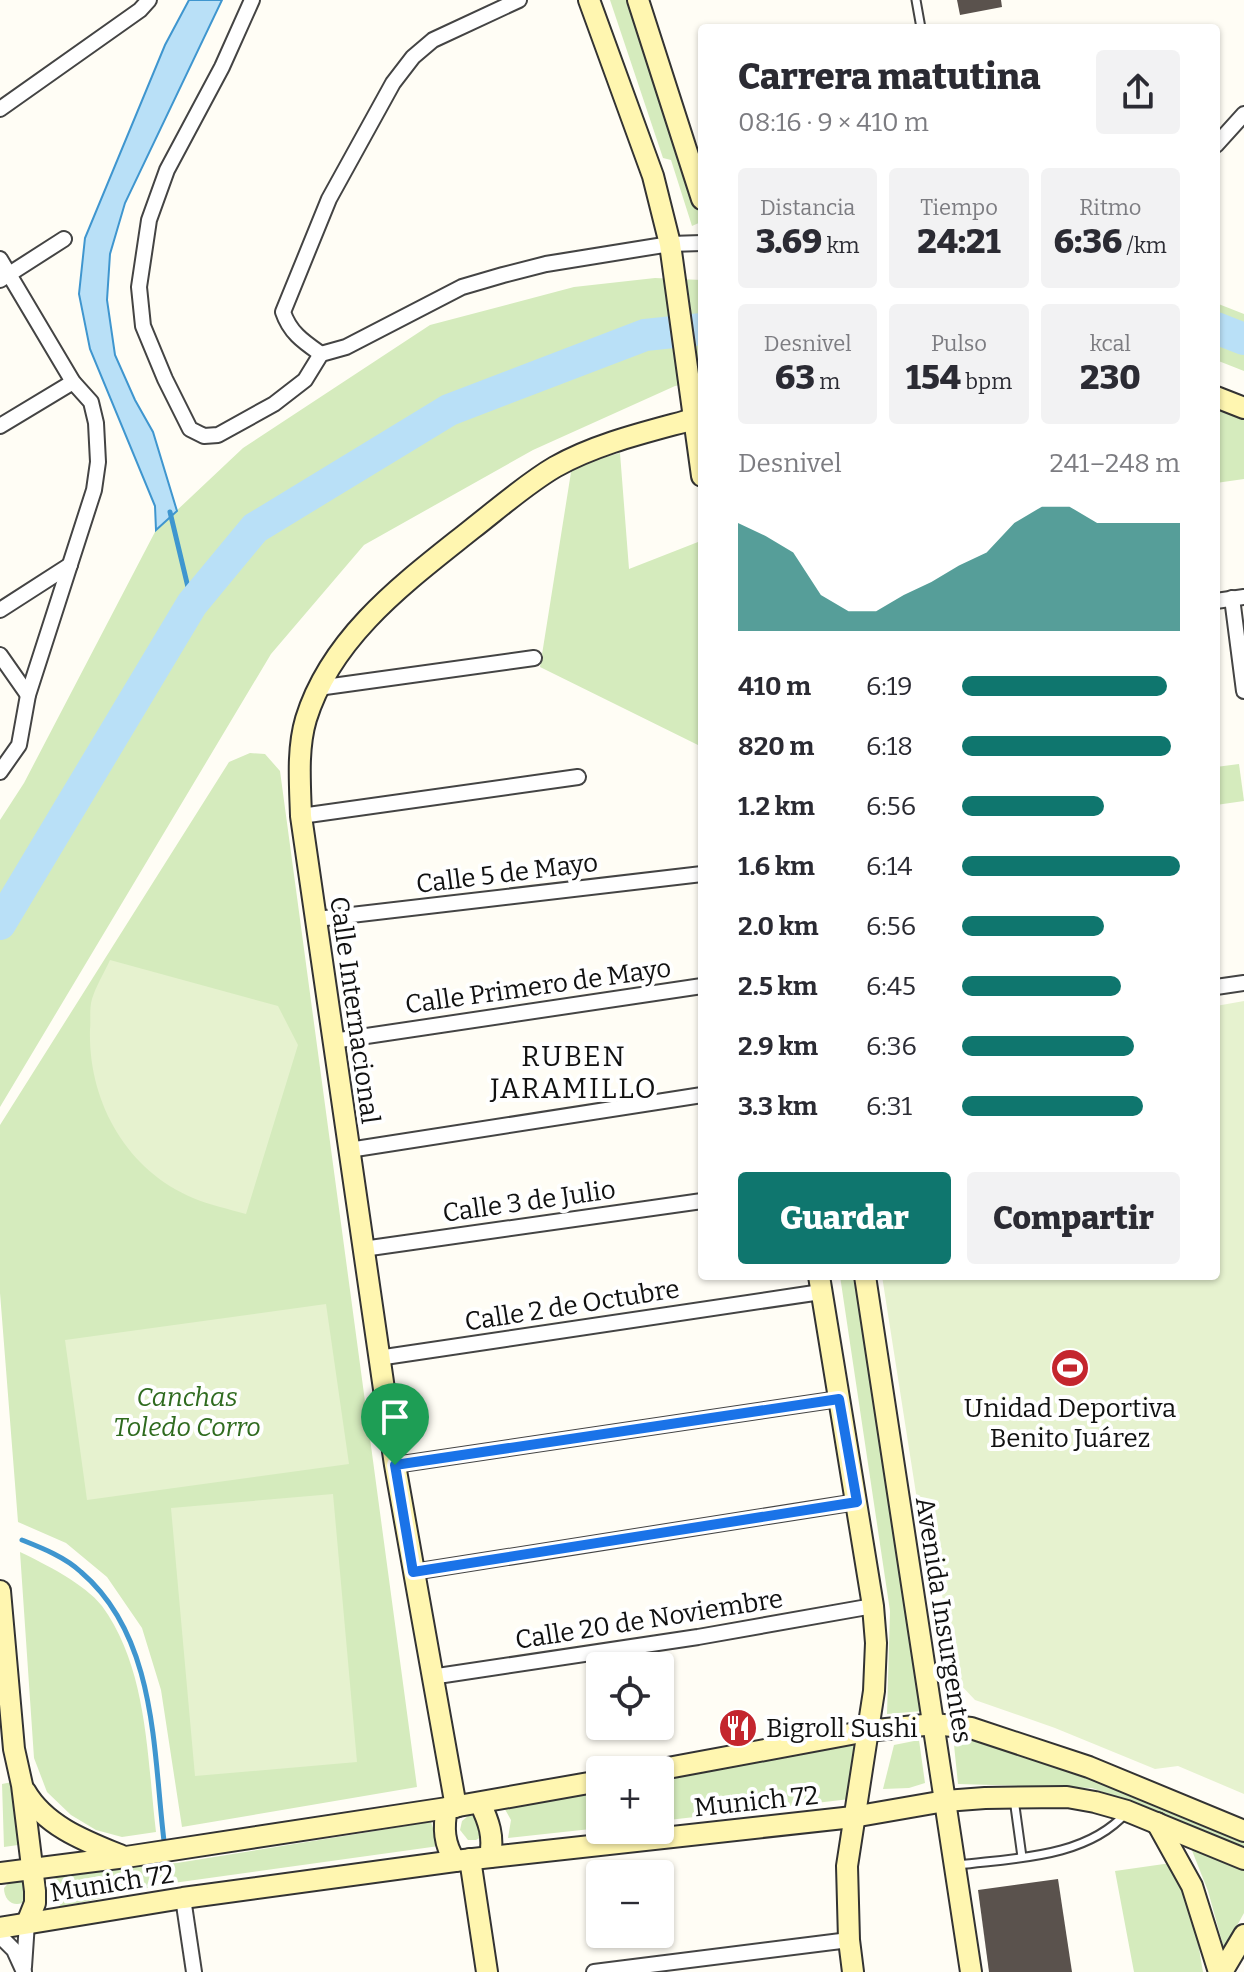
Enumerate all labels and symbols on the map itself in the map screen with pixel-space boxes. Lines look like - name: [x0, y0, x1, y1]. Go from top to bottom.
- street label: Calle 5 de Mayo: [414, 847, 600, 900]
- street label: Calle Internacional: [323, 894, 386, 1126]
- street label: Calle Primero de Mayo: [403, 952, 673, 1021]
- district label: RUBEN JARAMILLO: [489, 1040, 658, 1105]
- street label: Calle 3 de Julio: [441, 1174, 618, 1229]
- street label: Calle 2 de Octubre: [463, 1273, 682, 1338]
- sports icon: Unidad Deportiva Benito Juárez: [1049, 1347, 1091, 1389]
- park label: Canchas Toledo Corro: [113, 1382, 261, 1443]
- pin: [361, 1383, 429, 1465]
- place label: Unidad Deportiva Benito Juárez: [964, 1393, 1176, 1454]
- street label: Avenida Insurgentes: [909, 1495, 978, 1745]
- street label: Calle 20 de Noviembre: [513, 1583, 785, 1656]
- restaurant icon: Bigroll Sushi: [717, 1707, 759, 1749]
- place label: Bigroll Sushi: [766, 1713, 918, 1744]
- street label: Munich 72: [692, 1780, 820, 1823]
- street label: Munich 72: [48, 1858, 176, 1909]

